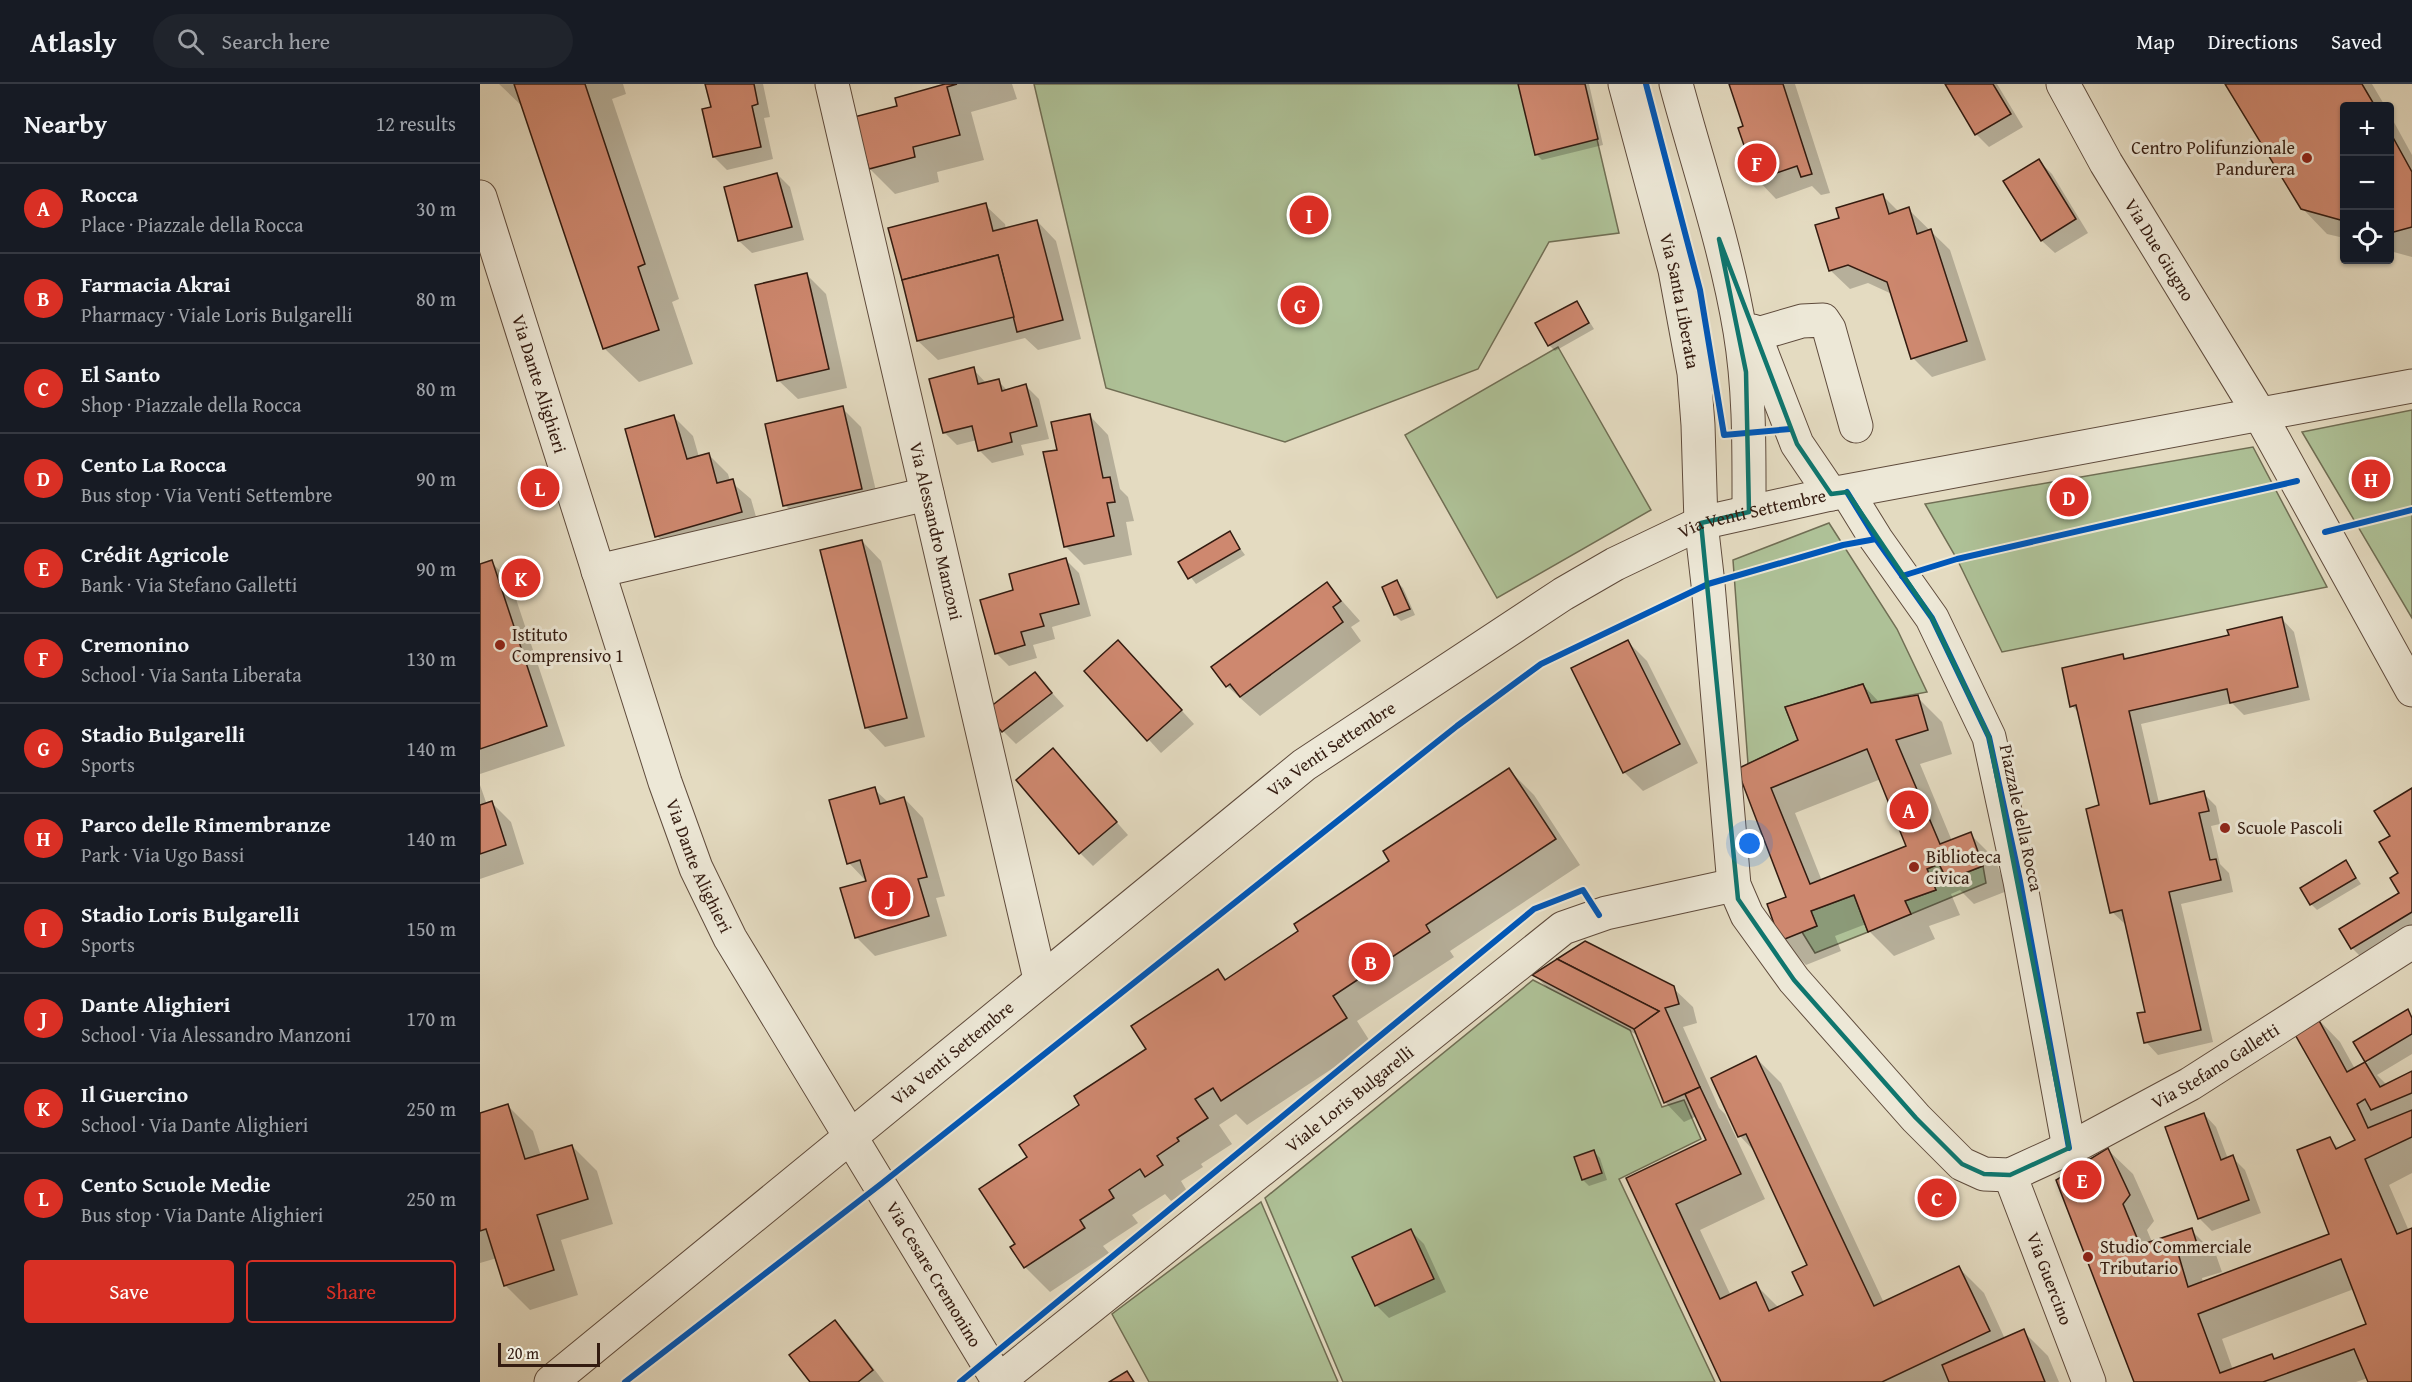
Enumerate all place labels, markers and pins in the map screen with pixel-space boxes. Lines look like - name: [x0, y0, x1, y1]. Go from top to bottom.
- place label: Centro Polifunzionale Pandurera: [2131, 134, 2295, 182]
- pin: F: [1738, 140, 1776, 185]
- marker: Centro Polifunzionale Pandurera: [2300, 151, 2314, 165]
- pin: I: [1290, 192, 1328, 238]
- pin: G: [1280, 282, 1320, 328]
- pin: H: [2352, 456, 2390, 502]
- pin: L: [520, 466, 560, 510]
- pin: D: [2050, 474, 2088, 520]
- pin: K: [502, 556, 540, 600]
- place label: Istituto Comprensivo 1: [512, 621, 624, 669]
- marker: Istituto Comprensivo 1: [493, 638, 507, 652]
- pin: A: [1890, 788, 1928, 832]
- place label: Scuole Pascoli: [2237, 814, 2343, 841]
- marker: Scuole Pascoli: [2218, 821, 2232, 835]
- place label: Biblioteca civica: [1926, 843, 2002, 891]
- marker: Biblioteca civica: [1907, 860, 1921, 874]
- pin: J: [872, 874, 910, 920]
- pin: B: [1352, 940, 1390, 984]
- pin: E: [2062, 1158, 2102, 1202]
- pin: C: [1918, 1176, 1956, 1220]
- place label: Studio Commerciale Tributario: [2100, 1233, 2252, 1281]
- marker: Studio Commerciale Tributario: [2081, 1250, 2095, 1264]

